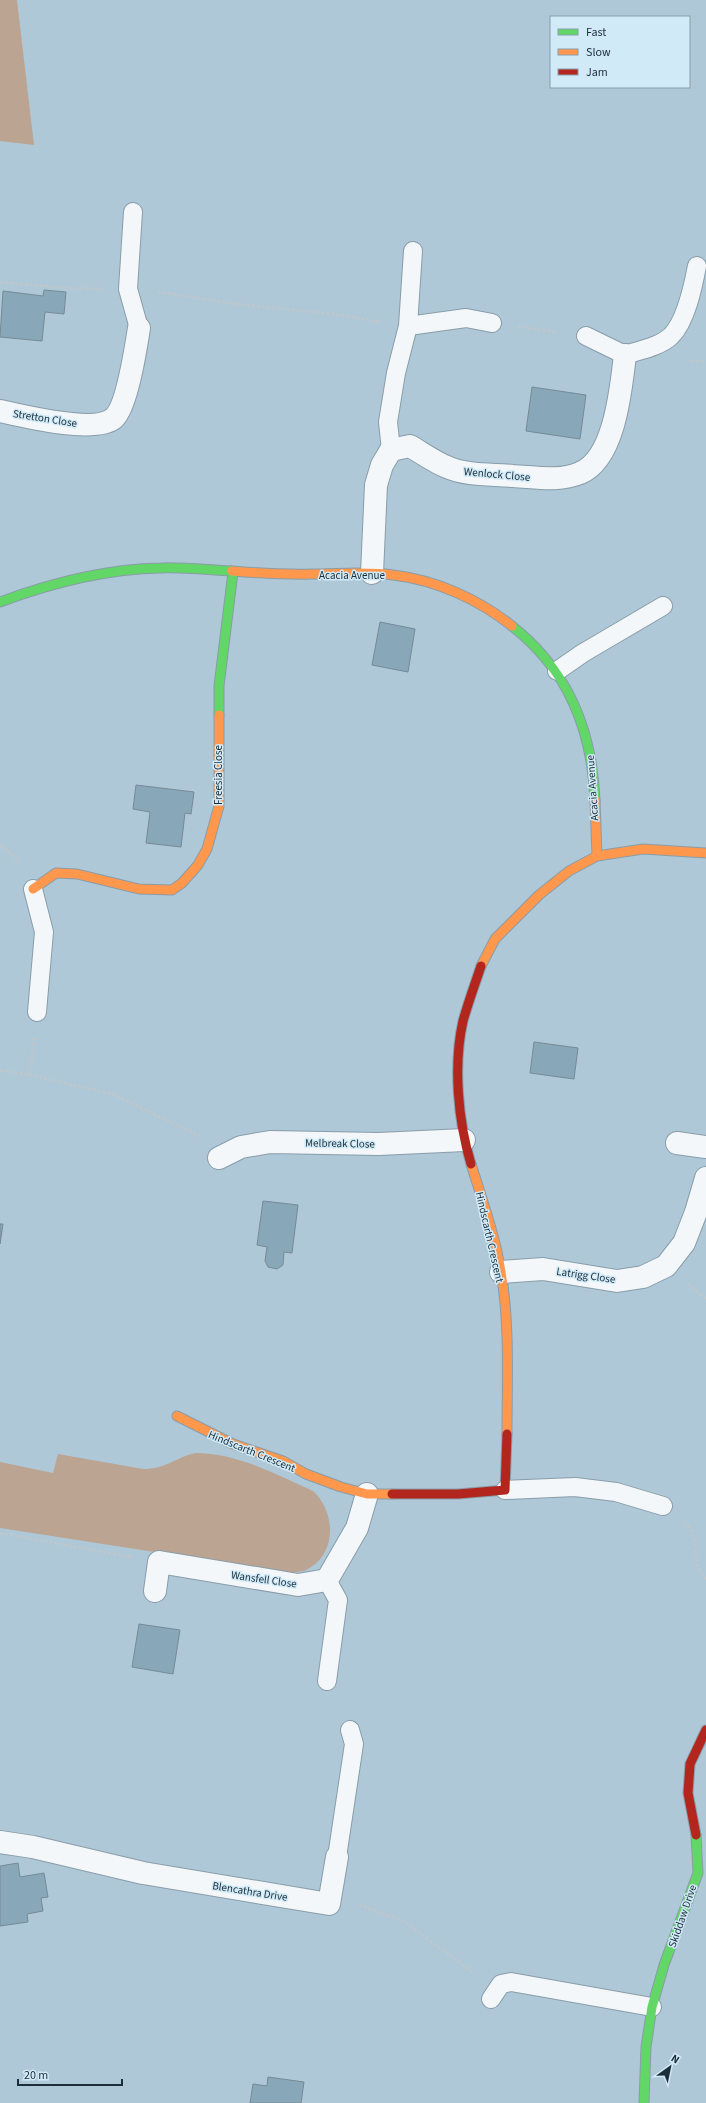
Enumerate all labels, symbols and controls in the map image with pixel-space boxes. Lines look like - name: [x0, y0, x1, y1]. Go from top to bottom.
- legend: [550, 16, 690, 88]
- text: Fast: [586, 24, 606, 41]
- text: Slow: [586, 44, 611, 61]
- text: Jam: [586, 64, 608, 81]
- street label: Stretton Close: [12, 406, 79, 431]
- street label: Wenlock Close: [463, 464, 531, 485]
- street label: Acacia Avenue: [319, 568, 385, 583]
- street label: Freesia Close: [211, 744, 226, 805]
- street label: Acacia Avenue: [583, 754, 602, 821]
- street label: Melbreak Close: [305, 1135, 375, 1152]
- street label: Hindscarth Crescent: [472, 1190, 507, 1284]
- street label: Latrigg Close: [555, 1264, 617, 1287]
- street label: Hindscarth Crescent: [206, 1427, 298, 1476]
- street label: Wansfell Close: [230, 1567, 298, 1592]
- street label: Blencathra Drive: [211, 1878, 289, 1905]
- street label: Skiddaw Drive: [665, 1882, 700, 1950]
- north arrow: [650, 2047, 690, 2087]
- text: N: [668, 2051, 682, 2067]
- scale bar: [18, 2061, 122, 2087]
- text: 20 m: [24, 2067, 48, 2084]

